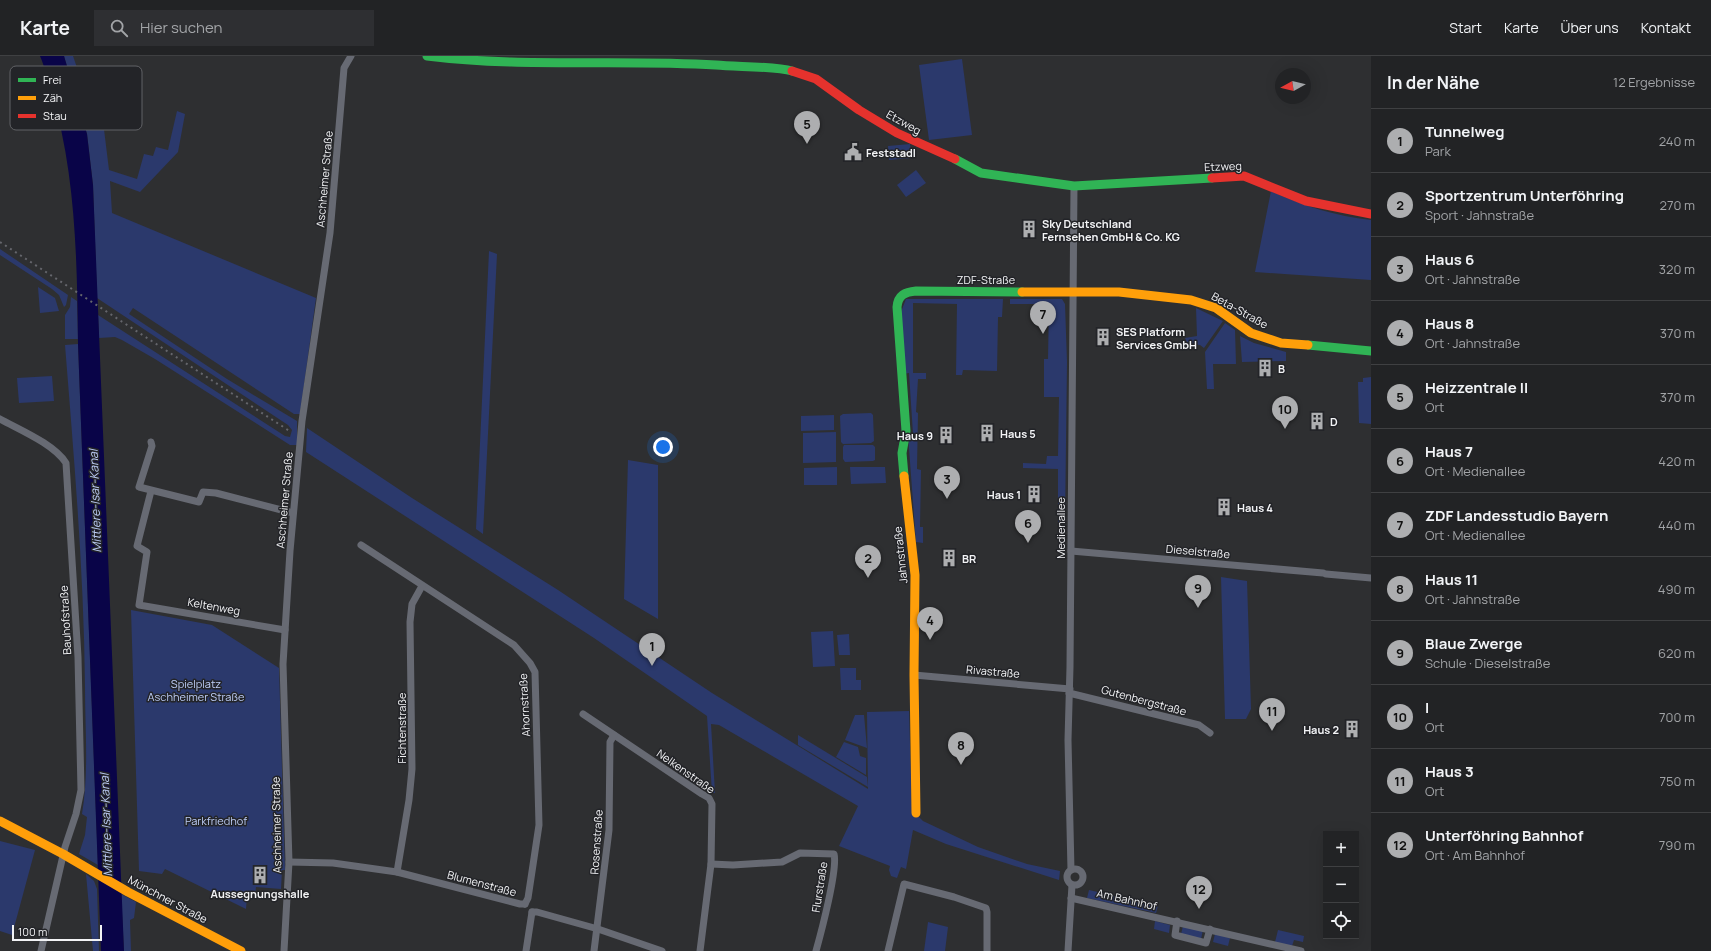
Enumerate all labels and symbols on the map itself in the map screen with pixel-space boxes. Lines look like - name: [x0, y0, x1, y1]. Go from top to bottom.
- legend: [10, 66, 142, 130]
- north arrow: [1275, 68, 1311, 104]
- text: Frei: [43, 72, 61, 87]
- text: Zäh: [43, 90, 62, 105]
- street label: Etzweg: [884, 106, 924, 138]
- text: Stau: [43, 108, 67, 123]
- pin: 5: [794, 111, 820, 144]
- street label: Aschheimer Straße: [312, 130, 336, 228]
- public building icon: Feststadl: [843, 142, 863, 162]
- place label: Feststadl: [866, 145, 916, 160]
- street label: Etzweg: [1204, 158, 1242, 174]
- place label: Sky Deutschland Fernsehen GmbH & Co. KG: [1042, 216, 1180, 244]
- building icon: Sky Deutschland Fernsehen GmbH & Co. KG: [1019, 219, 1039, 239]
- street label: ZDF-Straße: [957, 272, 1016, 287]
- street label: Beta-Straße: [1209, 288, 1271, 332]
- pin: 7: [1030, 301, 1056, 334]
- place label: SES Platform Services GmbH: [1116, 324, 1197, 352]
- building icon: SES Platform Services GmbH: [1093, 327, 1113, 347]
- building icon: B: [1255, 358, 1275, 378]
- place label: B: [1278, 361, 1285, 376]
- pin: 10: [1272, 396, 1298, 429]
- building icon: D: [1307, 411, 1327, 431]
- place label: D: [1330, 414, 1338, 429]
- building icon: Haus 5: [977, 423, 997, 443]
- building icon: Haus 9: [936, 425, 956, 445]
- place label: Haus 5: [1000, 426, 1036, 441]
- place label: Haus 9: [897, 428, 933, 443]
- your location: [653, 437, 673, 457]
- water label: Mittlere-Isar-Kanal: [85, 447, 105, 553]
- street label: Aschheimer Straße: [272, 451, 296, 549]
- pin: 3: [934, 466, 960, 499]
- building icon: Haus 1: [1024, 484, 1044, 504]
- place label: Haus 1: [987, 487, 1021, 502]
- street label: Medienallee: [1053, 497, 1068, 559]
- building icon: Haus 4: [1214, 497, 1234, 517]
- place label: Haus 4: [1237, 500, 1273, 515]
- pin: 6: [1015, 510, 1041, 543]
- street label: Jahnstraße: [889, 525, 910, 584]
- street label: Dieselstraße: [1165, 541, 1231, 561]
- pin: 2: [855, 545, 881, 578]
- building icon: BR: [939, 548, 959, 568]
- place label: BR: [962, 551, 976, 566]
- pin: 9: [1185, 575, 1211, 608]
- street label: Bauhofstraße: [56, 584, 74, 655]
- street label: Keltenweg: [186, 594, 242, 618]
- pin: 4: [917, 607, 943, 640]
- pin: 1: [639, 633, 665, 666]
- street label: Rivastraße: [965, 661, 1021, 681]
- street label: Ahornstraße: [515, 672, 533, 737]
- park label: Spielplatz Aschheimer Straße: [148, 676, 245, 704]
- street label: Gutenbergstraße: [1100, 681, 1189, 719]
- street label: Fichtenstraße: [394, 692, 409, 763]
- pin: 11: [1259, 698, 1285, 731]
- building icon: Haus 2: [1342, 719, 1362, 739]
- place label: Haus 2: [1303, 722, 1339, 737]
- pin: 8: [948, 732, 974, 765]
- street label: Nelkenstraße: [654, 745, 719, 797]
- water label: Mittlere-Isar-Kanal: [96, 771, 116, 877]
- street label: Aschheimer Straße: [268, 776, 284, 874]
- street label: Rosenstraße: [586, 808, 606, 875]
- park label: Parkfriedhof: [185, 813, 247, 828]
- street label: Flurstraße: [808, 860, 831, 914]
- building icon: Aussegnungshalle: [250, 865, 270, 885]
- street label: Blumenstraße: [446, 867, 519, 900]
- street label: Münchner Straße: [126, 872, 211, 927]
- pin: 12: [1186, 876, 1212, 909]
- street label: Am Bahnhof: [1095, 885, 1159, 913]
- place label: Aussegnungshalle: [211, 886, 310, 901]
- scale bar: [12, 923, 102, 942]

